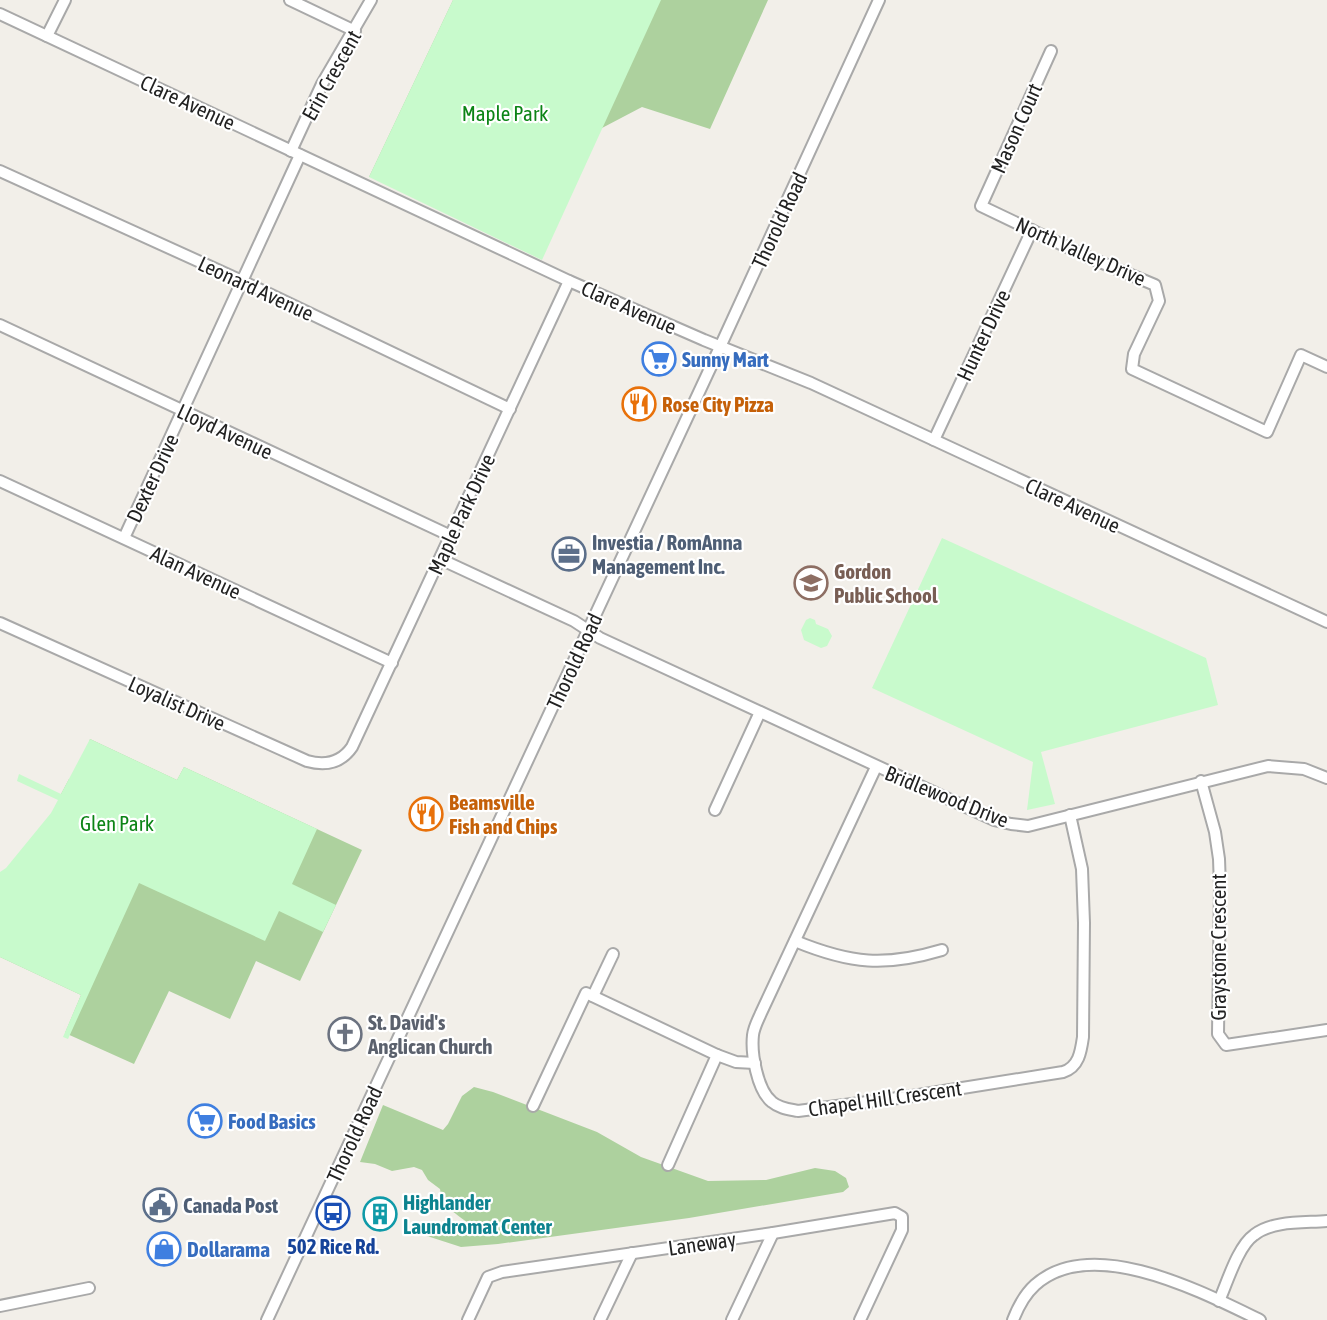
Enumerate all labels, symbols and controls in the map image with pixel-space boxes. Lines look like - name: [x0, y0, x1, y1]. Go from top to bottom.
- street label: Erin Crescent: [296, 26, 366, 124]
- street label: Clare Avenue: [137, 70, 239, 134]
- street label: Mason Court: [986, 79, 1046, 177]
- park label: Maple Park: [462, 101, 548, 125]
- street label: Thorold Road: [746, 168, 812, 272]
- street label: North Valley Drive: [1012, 212, 1150, 290]
- street label: Leonard Avenue: [194, 251, 318, 325]
- street label: Clare Avenue: [578, 275, 680, 339]
- street label: Hunter Drive: [951, 286, 1015, 384]
- supermarket icon: Sunny Mart: [641, 341, 677, 377]
- place label: Sunny Mart: [682, 347, 769, 371]
- restaurant icon: Rose City Pizza: [621, 386, 657, 422]
- place label: Rose City Pizza: [662, 392, 774, 416]
- street label: Lloyd Avenue: [173, 398, 277, 464]
- street label: Dexter Drive: [121, 430, 183, 526]
- street label: Maple Park Drive: [423, 450, 499, 578]
- street label: Clare Avenue: [1022, 473, 1124, 537]
- place label: Investia / RomAnna Management Inc.: [592, 530, 743, 578]
- office icon: Investia / RomAnna Management Inc.: [551, 536, 587, 572]
- street label: Alan Avenue: [147, 541, 245, 603]
- place label: Gordon Public School: [834, 559, 938, 607]
- school or university icon: Gordon Public School: [793, 565, 829, 601]
- street label: Thorold Road: [541, 609, 607, 713]
- street label: Loyalist Drive: [125, 671, 229, 735]
- street label: Bridlewood Drive: [882, 760, 1012, 832]
- place label: Beamsville Fish and Chips: [449, 790, 558, 838]
- restaurant icon: Beamsville Fish and Chips: [408, 796, 444, 832]
- park label: Glen Park: [80, 811, 154, 835]
- street label: Graystone Crescent: [1206, 873, 1230, 1021]
- place label: St. David's Anglican Church: [367, 1010, 492, 1058]
- church icon: St. David's Anglican Church: [327, 1016, 363, 1052]
- street label: Chapel Hill Crescent: [807, 1075, 963, 1121]
- street label: Thorold Road: [321, 1082, 387, 1186]
- supermarket icon: Food Basics: [187, 1103, 223, 1139]
- place label: Food Basics: [228, 1109, 316, 1133]
- public building icon: Canada Post: [142, 1187, 178, 1223]
- place label: Highlander Laundromat Center: [403, 1190, 553, 1238]
- place label: Canada Post: [183, 1193, 278, 1217]
- bus stop icon: 502 Rice Rd.: [315, 1195, 351, 1231]
- building icon: Highlander Laundromat Center: [362, 1196, 398, 1232]
- street label: Laneway: [667, 1226, 738, 1260]
- shop icon: Dollarama: [146, 1231, 182, 1267]
- place label: 502 Rice Rd.: [287, 1234, 379, 1258]
- place label: Dollarama: [187, 1237, 270, 1261]

